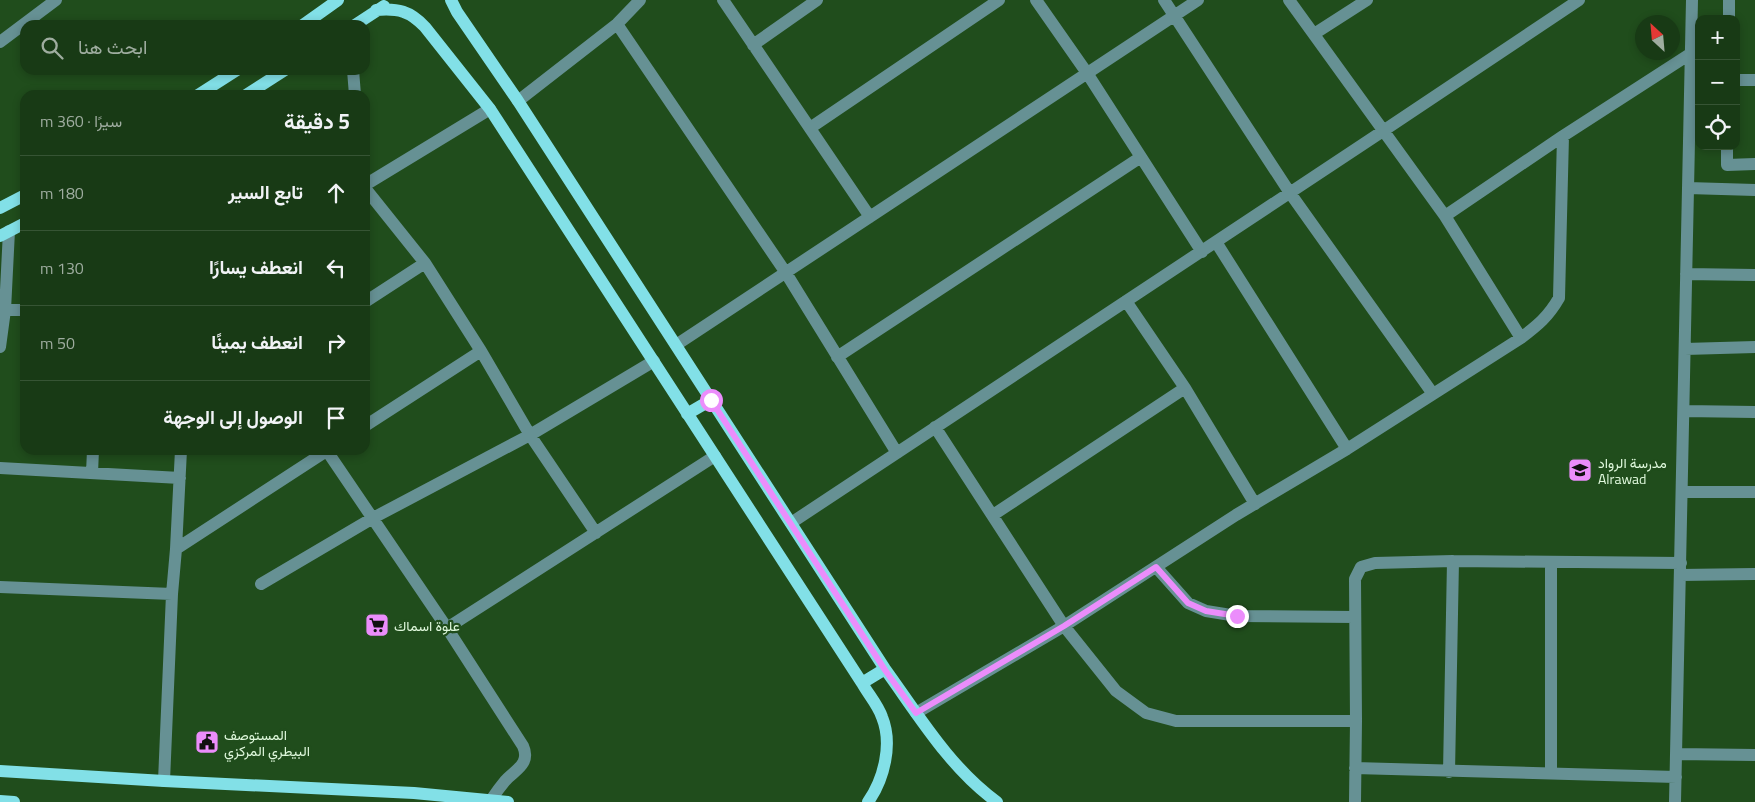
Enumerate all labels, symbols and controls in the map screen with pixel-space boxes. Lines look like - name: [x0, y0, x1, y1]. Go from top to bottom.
- north arrow: [1635, 15, 1680, 60]
- map controls: [1695, 15, 1740, 150]
- button: +: [1695, 15, 1740, 60]
- search box: [20, 20, 370, 75]
- text: ابحث هنا: [78, 32, 147, 61]
- icon: search: [38, 34, 66, 62]
- button: −: [1695, 60, 1740, 105]
- text: 5 دقيقة: [284, 105, 350, 137]
- button: locate: [1695, 105, 1740, 150]
- text: سيرًا · 360 m: [40, 109, 122, 133]
- text: تابع السير: [228, 177, 303, 206]
- icon: ahead: [322, 179, 350, 207]
- text: 180 m: [40, 181, 84, 205]
- text: انعطف يسارًا: [209, 252, 303, 281]
- icon: left: [322, 254, 350, 282]
- text: 130 m: [40, 256, 84, 280]
- text: انعطف يمينًا: [211, 327, 303, 356]
- icon: right: [322, 329, 350, 357]
- text: 50 m: [40, 331, 75, 355]
- route start: [700, 389, 723, 412]
- text: الوصول إلى الوجهة: [163, 402, 303, 431]
- icon: arrive: [322, 404, 350, 432]
- place label: مدرسة الرواد Alrawad: [1598, 452, 1667, 489]
- school or university icon: مدرسة الرواد Alrawad: [1567, 457, 1593, 483]
- route end: [1226, 605, 1249, 628]
- supermarket icon: علوة اسماك: [364, 612, 390, 638]
- place label: علوة اسماك: [394, 615, 460, 636]
- place label: المستوصف البيطري المركزي: [224, 724, 310, 763]
- public building icon: المستوصف البيطري المركزي: [194, 729, 220, 755]

